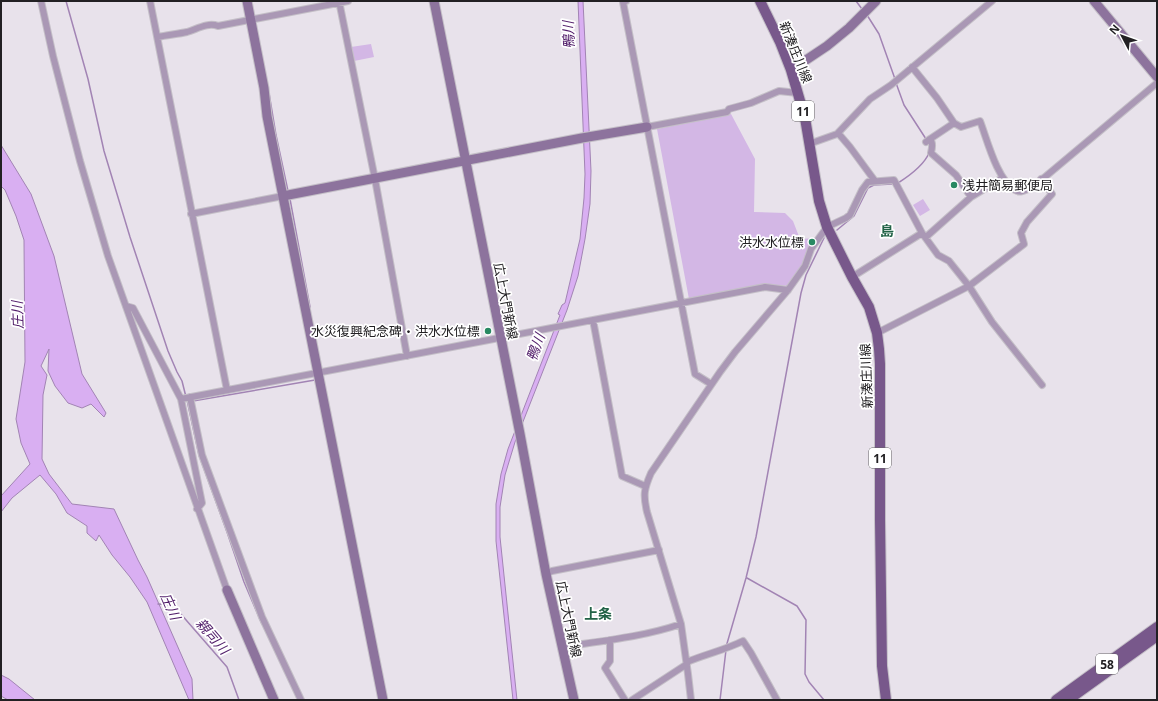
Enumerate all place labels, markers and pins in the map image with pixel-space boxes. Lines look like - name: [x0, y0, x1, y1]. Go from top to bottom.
- place label: 浅井簡易郵便局: [962, 176, 1053, 194]
- marker: 浅井簡易郵便局: [949, 180, 959, 190]
- place label: 洪水水位標: [739, 233, 804, 251]
- marker: 洪水水位標: [807, 237, 817, 247]
- place label: 水災復興紀念碑・洪水水位標: [311, 322, 480, 340]
- marker: 水災復興紀念碑・洪水水位標: [483, 326, 493, 336]

